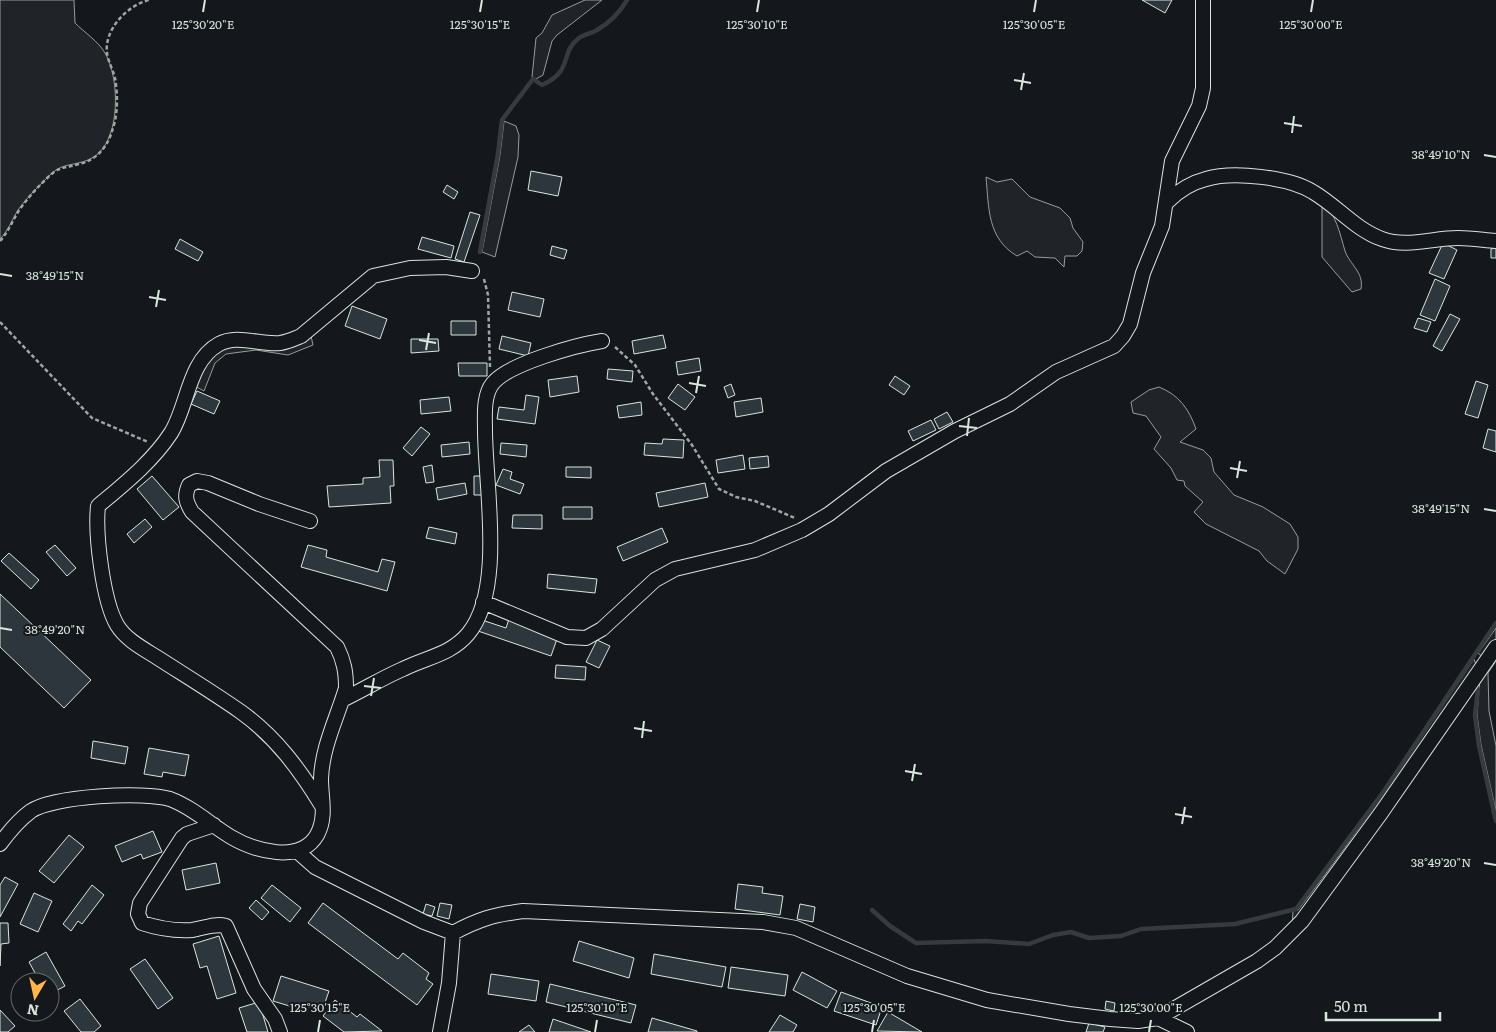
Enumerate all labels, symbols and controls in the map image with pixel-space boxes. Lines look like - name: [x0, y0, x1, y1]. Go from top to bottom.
- text: 125°30'20"E: [172, 15, 235, 33]
- text: 125°30'15"E: [450, 15, 511, 33]
- text: 125°30'10"E: [726, 15, 788, 33]
- text: 125°30'05"E: [1003, 15, 1066, 33]
- text: 125°30'00"E: [1279, 15, 1343, 33]
- text: 38°49'10"N: [1411, 145, 1471, 163]
- text: 38°49'15"N: [26, 266, 84, 284]
- text: 38°49'15"N: [1412, 499, 1470, 517]
- text: 38°49'20"N: [25, 620, 85, 638]
- text: 38°49'20"N: [1411, 853, 1471, 871]
- north arrow: [10, 972, 60, 1022]
- scale bar: [1326, 990, 1440, 1022]
- text: 50 m: [1334, 994, 1368, 1017]
- text: 125°30'15"E: [290, 998, 351, 1016]
- text: 125°30'10"E: [566, 998, 628, 1016]
- text: 125°30'05"E: [843, 998, 906, 1016]
- text: 125°30'00"E: [1119, 998, 1183, 1016]
- text: N: [25, 1000, 40, 1022]

